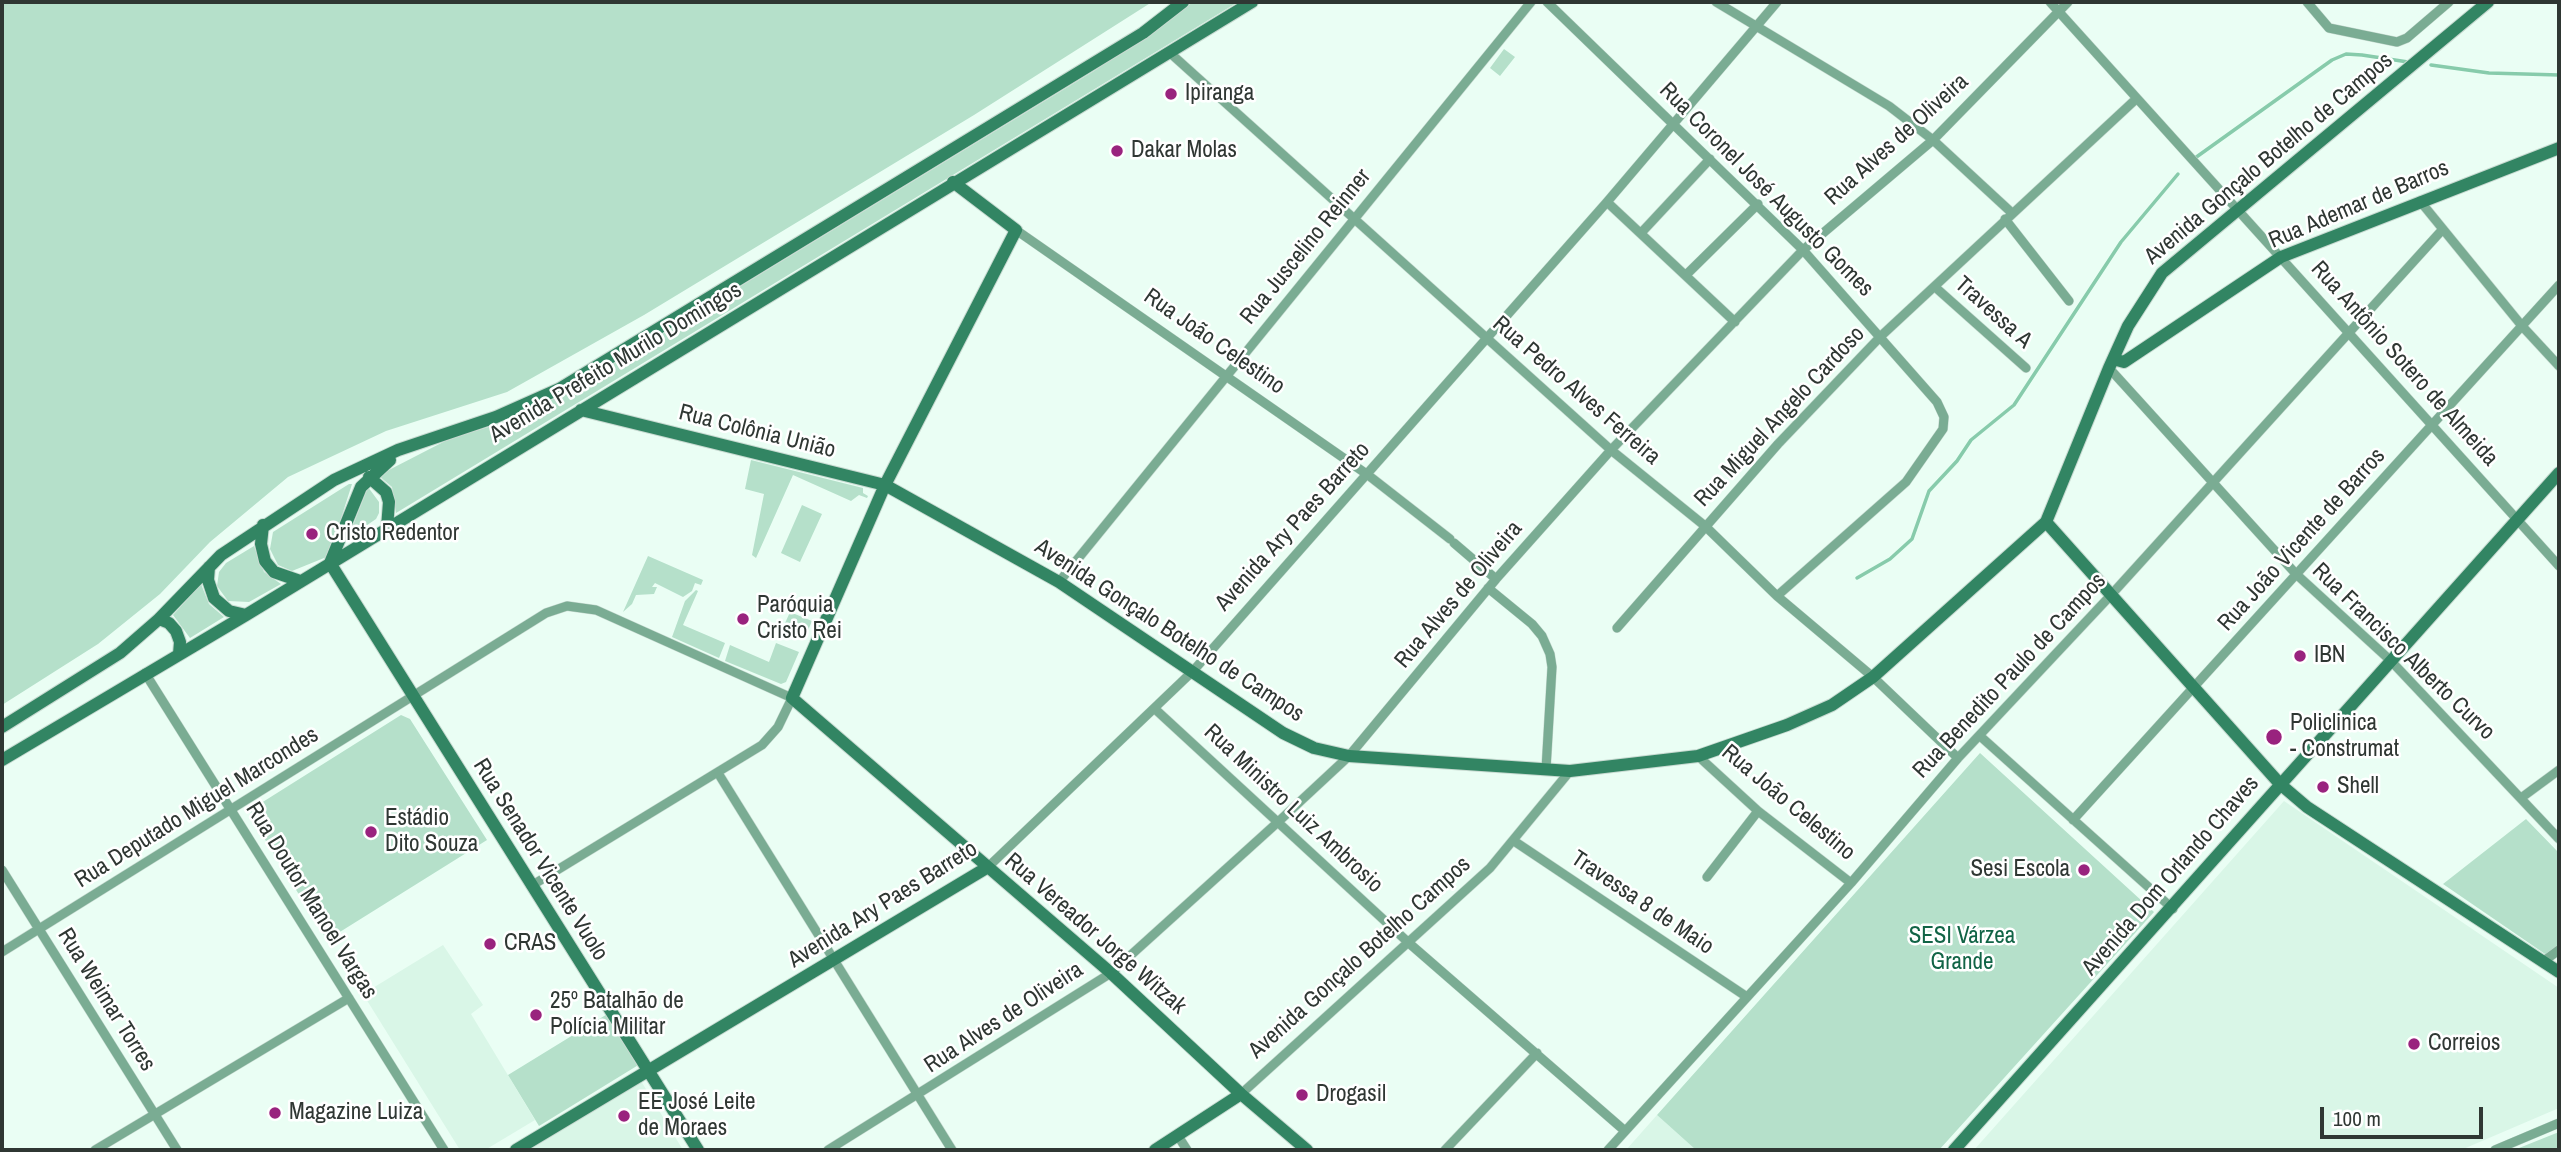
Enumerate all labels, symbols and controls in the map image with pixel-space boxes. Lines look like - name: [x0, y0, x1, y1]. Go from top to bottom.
- street label: Avenida Gonçalo Botelho de Campos: [2139, 47, 2399, 271]
- street label: Rua Alves de Oliveira: [1820, 68, 1974, 212]
- street label: Rua Coronel José Augusto Gomes: [1653, 77, 1879, 303]
- place label: Ipiranga: [1185, 80, 1254, 108]
- marker: Ipiranga: [1163, 86, 1179, 102]
- place label: Dakar Molas: [1131, 137, 1237, 165]
- marker: Dakar Molas: [1109, 143, 1125, 159]
- street label: Rua Ademar de Barros: [2265, 155, 2453, 255]
- street label: Rua Juscelino Reinner: [1235, 164, 1377, 330]
- street label: Rua Antônio Sotero de Almeida: [2305, 256, 2503, 472]
- street label: Travessa A: [1949, 271, 2037, 355]
- street label: Avenida Prefeito Murilo Domingos: [485, 277, 747, 449]
- street label: Rua João Celestino: [1138, 283, 1290, 401]
- street label: Rua Pedro Alves Ferreira: [1487, 311, 1665, 471]
- street label: Rua Miguel Angelo Cardoso: [1689, 321, 1871, 513]
- street label: Rua Colônia União: [676, 399, 838, 465]
- street label: Avenida Ary Paes Barreto: [1210, 437, 1376, 617]
- street label: Rua João Vicente de Barros: [2213, 443, 2391, 637]
- street label: Rua Alves de Oliveira: [1389, 516, 1529, 674]
- place label: Cristo Redentor: [326, 520, 459, 548]
- marker: Cristo Redentor: [304, 526, 320, 542]
- street label: Avenida Gonçalo Botelho de Campos: [1029, 534, 1309, 728]
- street label: Rua Francisco Alberto Curvo: [2306, 558, 2500, 746]
- street label: Rua Benedito Paulo de Campos: [1908, 568, 2112, 784]
- place label: Paróquia Cristo Rei: [757, 592, 842, 646]
- marker: Paróquia Cristo Rei: [735, 611, 751, 627]
- place label: IBN: [2314, 642, 2345, 670]
- marker: IBN: [2292, 648, 2308, 664]
- place label: Policlinica - Construmat: [2290, 710, 2399, 764]
- street label: Rua Ministro Luiz Ambrosio: [1198, 719, 1388, 899]
- street label: Rua Deputado Miguel Marcondes: [70, 722, 324, 894]
- marker: Policlinica - Construmat: [2264, 727, 2284, 747]
- street label: Rua João Celestino: [1716, 739, 1860, 867]
- street label: Rua Senador Vicente Vuolo: [467, 754, 613, 966]
- street label: Avenida Dom Orlando Chaves: [2077, 771, 2265, 981]
- place label: Shell: [2337, 773, 2379, 801]
- marker: Shell: [2315, 779, 2331, 795]
- street label: Rua Doutor Manoel Vargas: [239, 797, 383, 1005]
- place label: Estádio Dito Souza: [385, 805, 478, 859]
- marker: Estádio Dito Souza: [363, 824, 379, 840]
- street label: Avenida Ary Paes Barreto: [783, 836, 983, 974]
- street label: Travessa 8 de Maio: [1565, 845, 1719, 961]
- street label: Rua Vereador Jorge Witzak: [999, 848, 1191, 1020]
- street label: Avenida Gonçalo Botelho Campos: [1243, 851, 1477, 1065]
- place label: Sesi Escola: [1970, 856, 2070, 884]
- marker: Sesi Escola: [2076, 862, 2092, 878]
- park label: SESI Várzea Grande: [1909, 923, 2015, 977]
- street label: Rua Weimar Torres: [51, 924, 161, 1076]
- place label: CRAS: [504, 930, 556, 958]
- marker: CRAS: [482, 936, 498, 952]
- street label: Rua Alves de Oliveira: [920, 956, 1088, 1080]
- place label: 25º Batalhão de Polícia Militar: [550, 988, 684, 1042]
- marker: 25º Batalhão de Polícia Militar: [528, 1007, 544, 1023]
- place label: Correios: [2428, 1030, 2500, 1058]
- marker: Correios: [2406, 1036, 2422, 1052]
- place label: Drogasil: [1316, 1081, 1386, 1109]
- marker: Drogasil: [1294, 1087, 1310, 1103]
- place label: EE José Leite de Moraes: [638, 1089, 755, 1143]
- scale bar: [2323, 1092, 2486, 1136]
- place label: Magazine Luiza: [289, 1099, 423, 1127]
- text: 100 m: [2333, 1104, 2381, 1133]
- marker: Magazine Luiza: [267, 1105, 283, 1121]
- marker: EE José Leite de Moraes: [616, 1108, 632, 1124]

